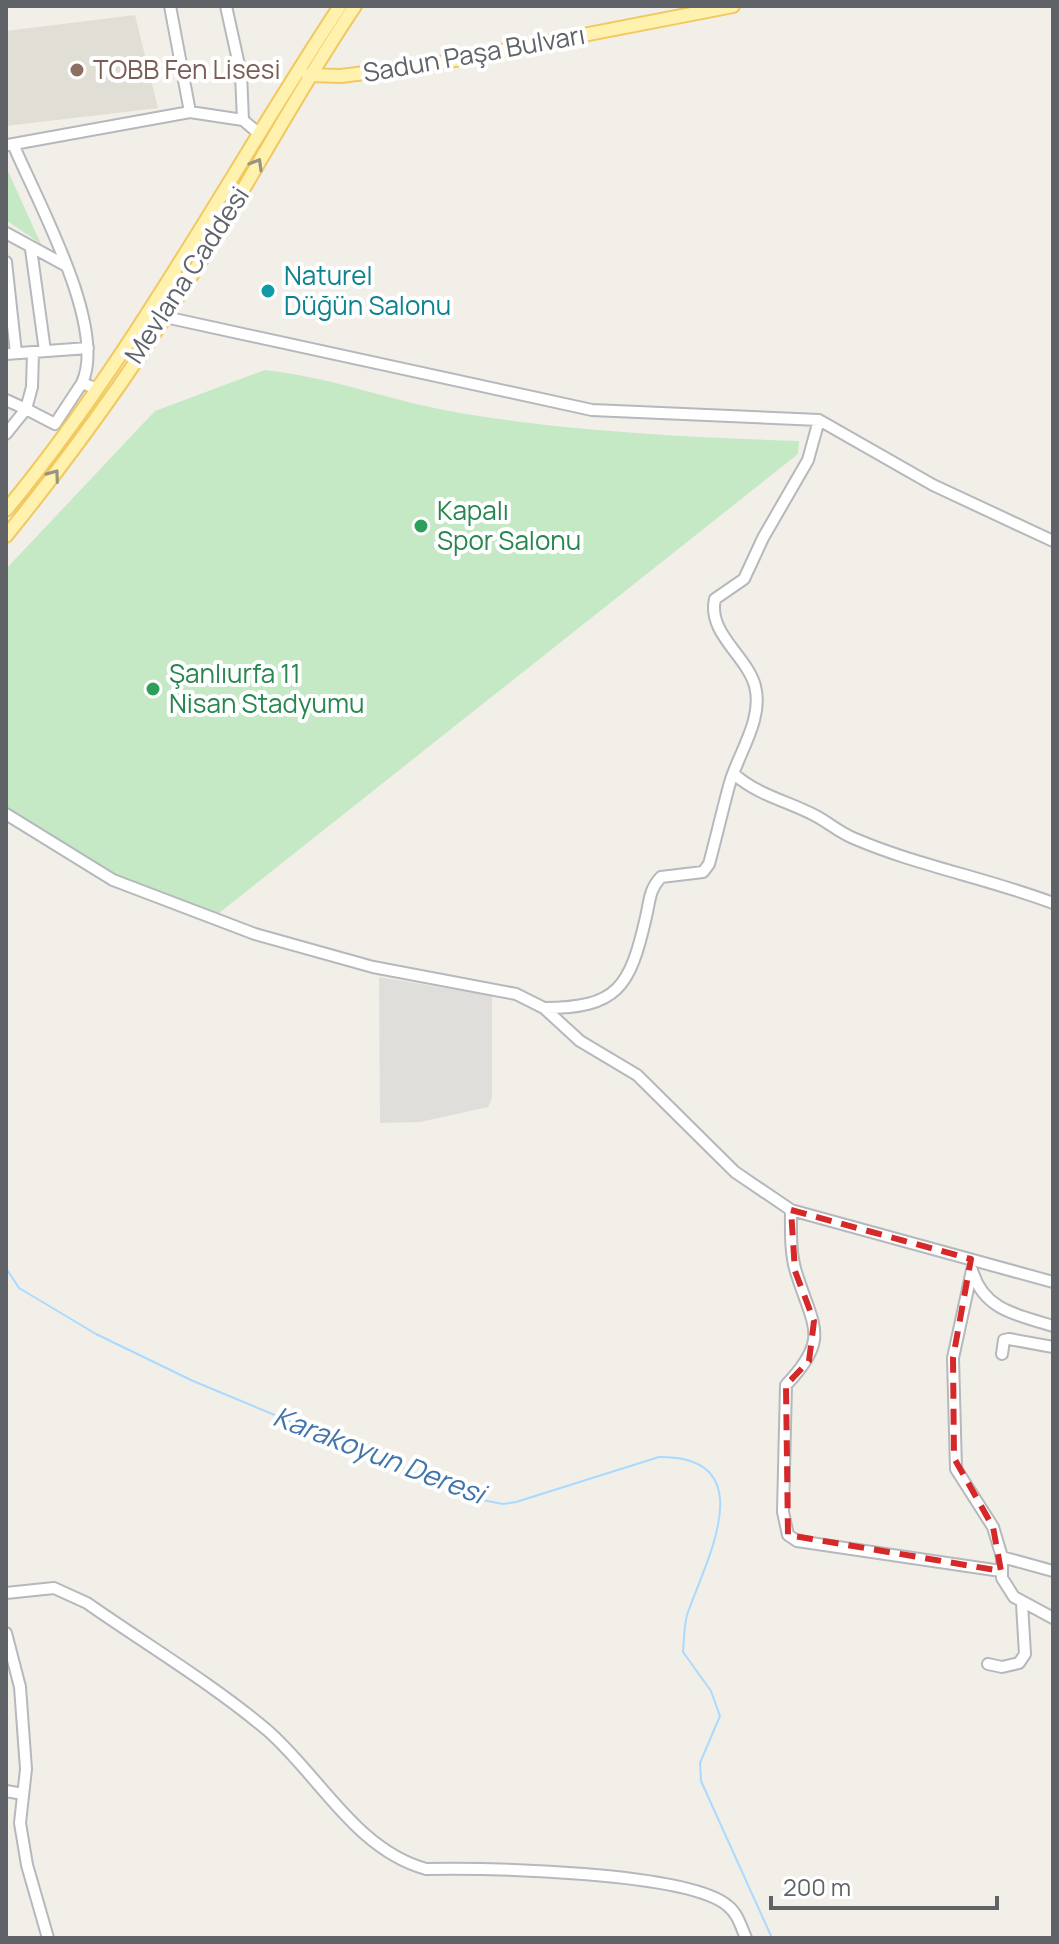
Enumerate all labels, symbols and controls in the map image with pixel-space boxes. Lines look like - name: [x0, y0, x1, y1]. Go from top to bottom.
- street label: Sadun Paşa Bulvarı: [360, 16, 588, 90]
- place label: TOBB Fen Lisesi: [93, 51, 280, 87]
- marker: TOBB Fen Lisesi: [68, 61, 86, 79]
- one-way arrow: [247, 158, 263, 172]
- street label: Mevlana Caddesi: [115, 179, 257, 370]
- place label: Naturel Düğün Salonu: [284, 257, 451, 323]
- marker: Naturel Düğün Salonu: [259, 282, 277, 300]
- one-way arrow: [44, 469, 59, 483]
- place label: Kapalı Spor Salonu: [437, 492, 581, 558]
- marker: Kapalı Spor Salonu: [412, 517, 430, 535]
- place label: Şanlıurfa 11 Nisan Stadyumu: [169, 655, 365, 721]
- marker: Şanlıurfa 11 Nisan Stadyumu: [144, 680, 162, 698]
- water label: Karakoyun Deresi: [268, 1396, 494, 1513]
- scale bar: [771, 1860, 997, 1910]
- text: 200 m: [783, 1870, 851, 1903]

